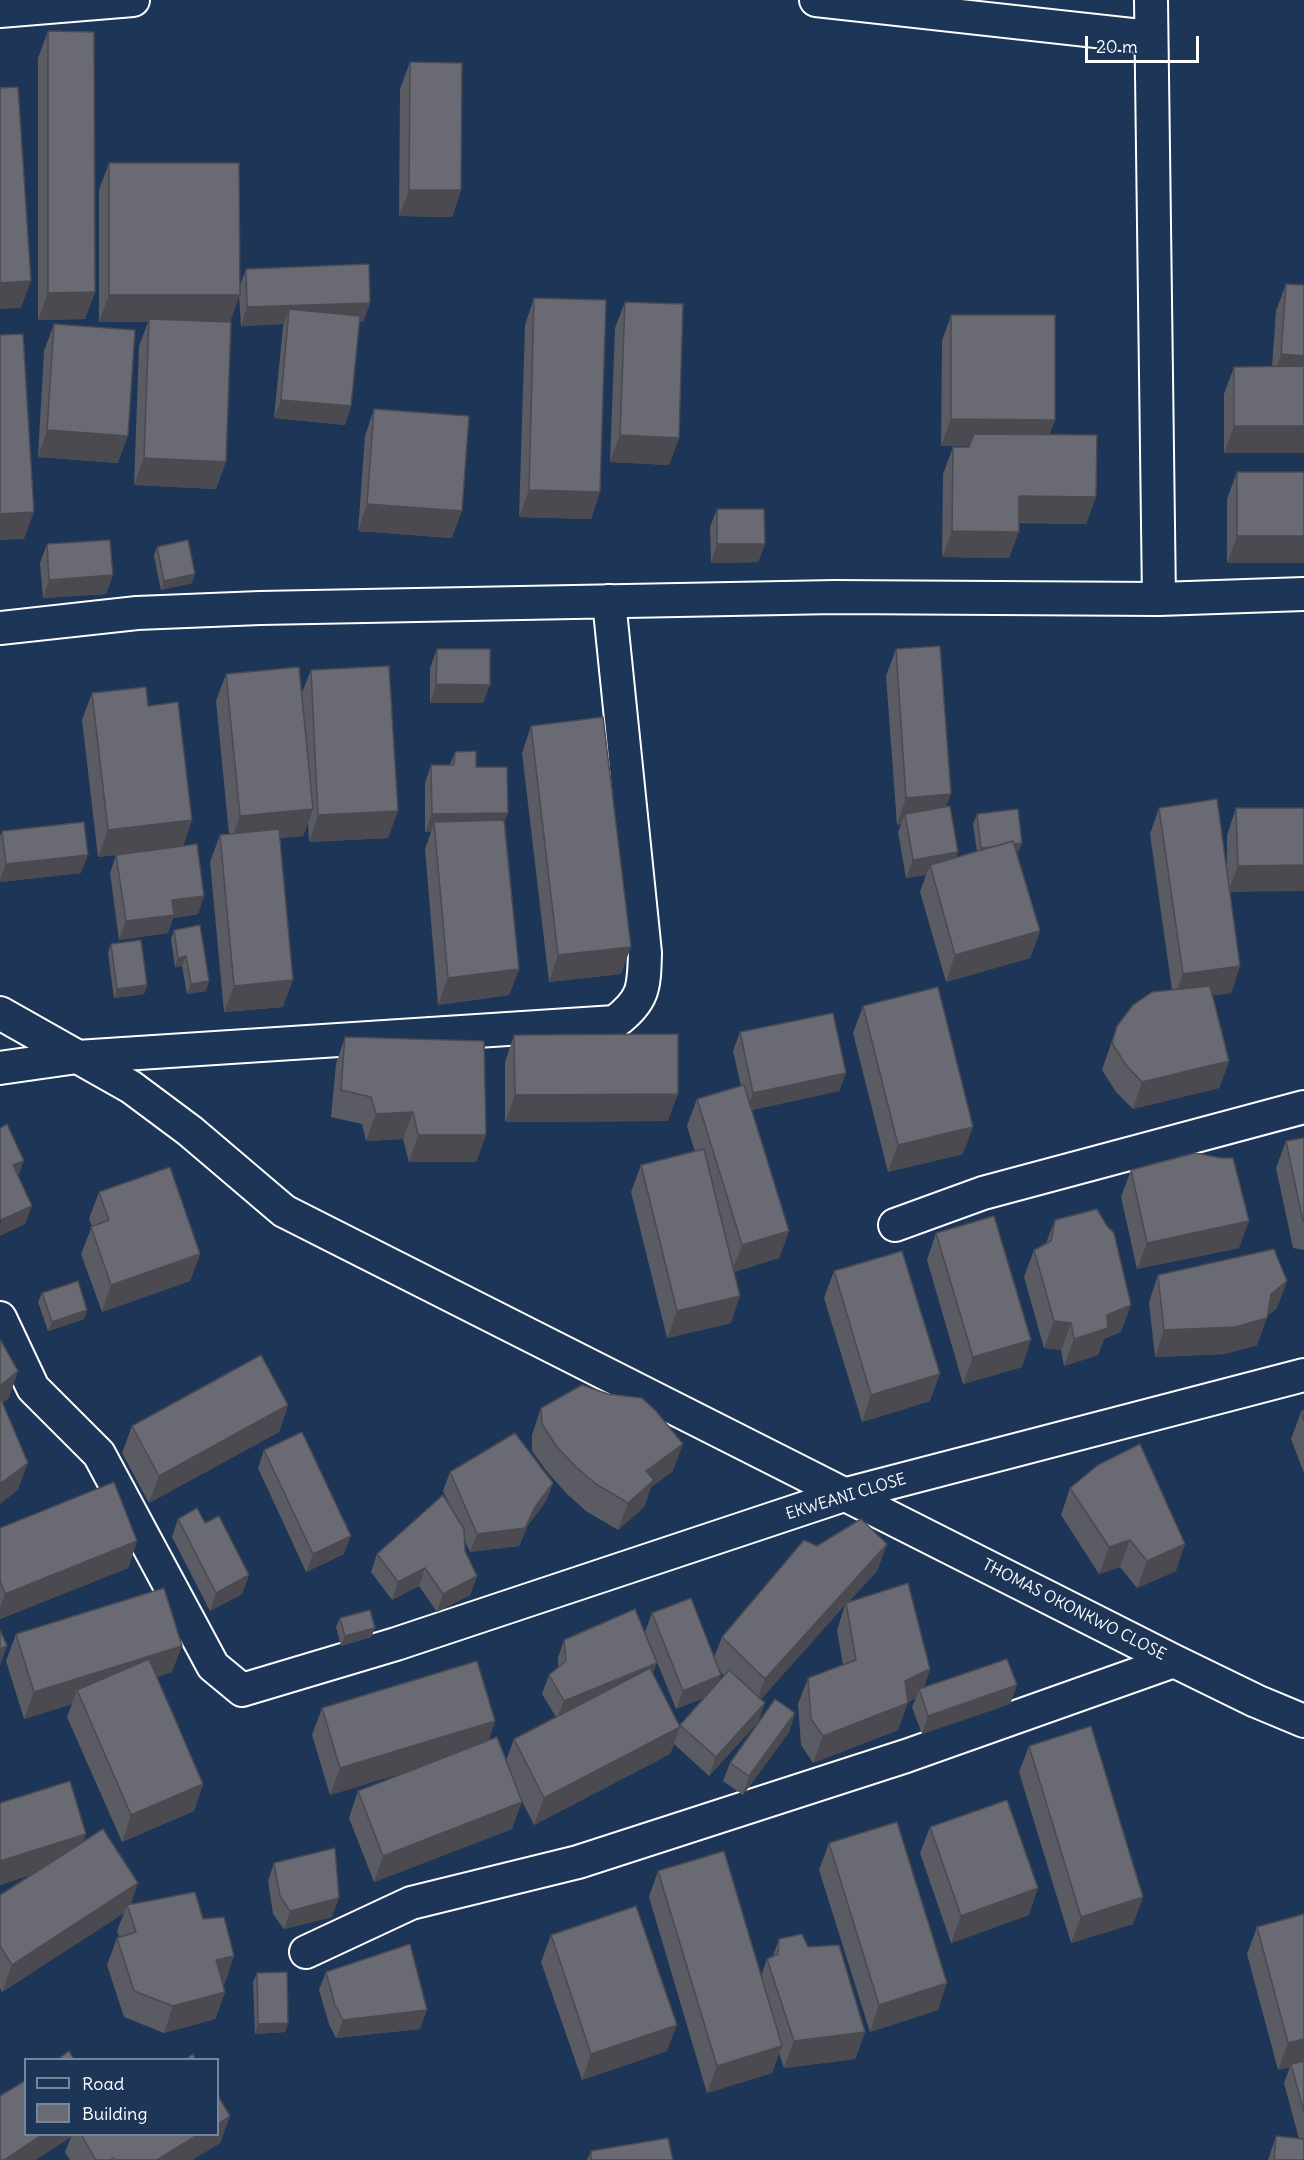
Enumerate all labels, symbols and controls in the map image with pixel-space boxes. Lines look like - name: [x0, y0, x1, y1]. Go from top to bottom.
- scale bar: [1088, 24, 1202, 62]
- text: 20 m: [1096, 35, 1138, 58]
- street label: EKWEANI CLOSE: [784, 1470, 908, 1524]
- street label: THOMAS OKONKWO CLOSE: [979, 1555, 1169, 1665]
- legend: [24, 2058, 219, 2136]
- text: Road: [82, 2072, 124, 2095]
- text: Building: [82, 2102, 147, 2125]

